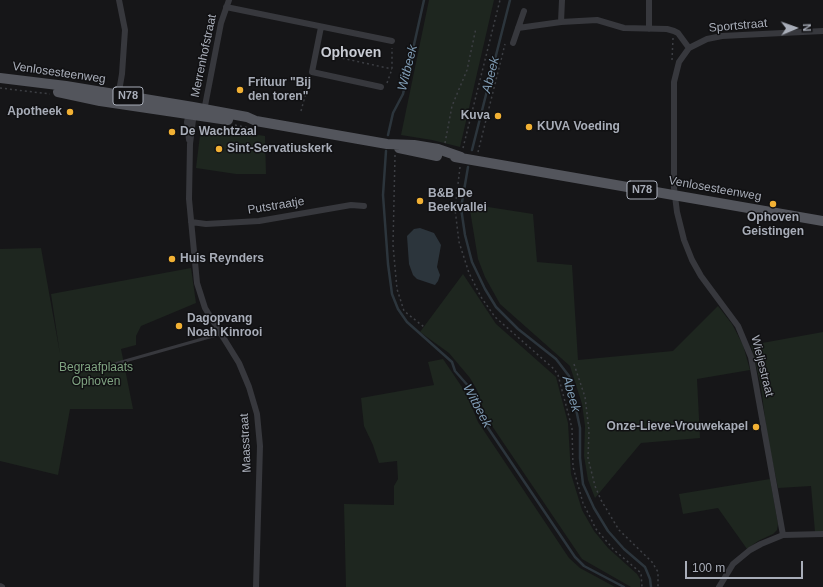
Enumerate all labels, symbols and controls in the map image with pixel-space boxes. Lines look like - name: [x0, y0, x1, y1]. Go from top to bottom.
- north arrow: [775, 8, 815, 48]
- street label: Merrenhofstraat: [188, 13, 220, 99]
- street label: Sportstraat: [708, 16, 768, 36]
- text: N: [801, 23, 813, 32]
- water label: Witbeek: [395, 43, 421, 93]
- district label: Ophoven: [321, 45, 381, 61]
- water label: Abeek: [479, 55, 503, 95]
- street label: Venlosesteenweg: [11, 59, 107, 87]
- place label: Frituur "Bij den toren": [248, 76, 311, 104]
- marker: Frituur "Bij den toren": [235, 85, 245, 95]
- road number: N78: [113, 87, 143, 105]
- place label: Apotheek: [7, 105, 62, 119]
- marker: Apotheek: [65, 107, 75, 117]
- place label: Kuva: [461, 109, 490, 123]
- marker: Kuva: [493, 111, 503, 121]
- place label: KUVA Voeding: [537, 120, 620, 134]
- marker: KUVA Voeding: [524, 122, 534, 132]
- place label: De Wachtzaal: [180, 125, 257, 139]
- marker: De Wachtzaal: [167, 127, 177, 137]
- place label: Sint-Servatiuskerk: [227, 142, 332, 156]
- marker: Sint-Servatiuskerk: [214, 144, 224, 154]
- street label: Venlosesteenweg: [667, 174, 763, 204]
- road number: N78: [627, 181, 657, 199]
- place label: B&B De Beekvallei: [428, 187, 487, 215]
- street label: Putstraatje: [247, 194, 305, 218]
- marker: B&B De Beekvallei: [415, 196, 425, 206]
- marker: Ophoven Geistingen: [768, 199, 778, 209]
- place label: Ophoven Geistingen: [742, 211, 804, 239]
- place label: Huis Reynders: [180, 252, 264, 266]
- marker: Huis Reynders: [167, 254, 177, 264]
- place label: Dagopvang Noah Kinrooi: [187, 312, 262, 340]
- marker: Dagopvang Noah Kinrooi: [174, 321, 184, 331]
- street label: Wieljestraat: [747, 334, 777, 398]
- park label: Begraafplaats Ophoven: [59, 361, 133, 389]
- water label: Abeek: [558, 374, 584, 414]
- water label: Witbeek: [459, 382, 495, 430]
- street label: Maasstraat: [237, 413, 255, 473]
- place label: Onze-Lieve-Vrouwekapel: [607, 420, 748, 434]
- marker: Onze-Lieve-Vrouwekapel: [751, 422, 761, 432]
- scale bar: [687, 553, 805, 579]
- text: 100 m: [692, 561, 725, 575]

